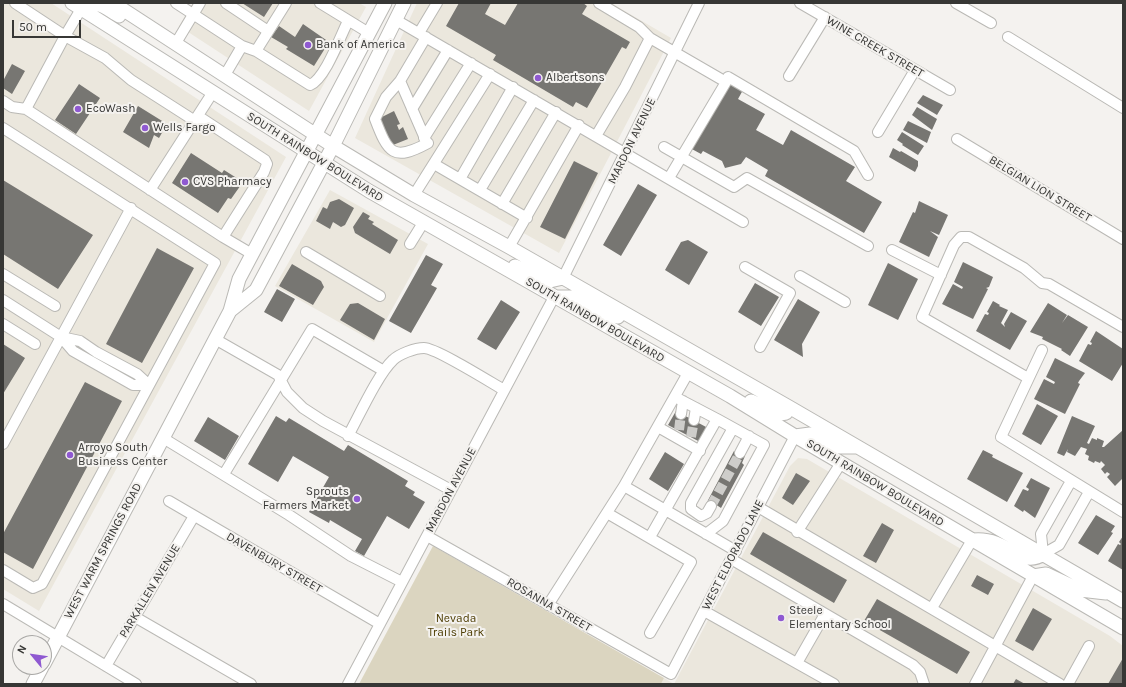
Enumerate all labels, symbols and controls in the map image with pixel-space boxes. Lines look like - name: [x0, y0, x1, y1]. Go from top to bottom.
- scale bar: [14, 12, 83, 38]
- street label: WINE CREEK STREET: [824, 13, 926, 81]
- text: 50 m: [19, 20, 47, 34]
- place label: Bank of America: [316, 38, 405, 52]
- marker: Bank of America: [303, 40, 313, 50]
- place label: Albertsons: [546, 71, 605, 85]
- marker: Albertsons: [533, 73, 543, 83]
- street label: MARDON AVENUE: [605, 96, 659, 186]
- place label: EcoWash: [86, 102, 136, 116]
- marker: EcoWash: [73, 104, 83, 114]
- street label: SOUTH RAINBOW BOULEVARD: [244, 109, 386, 205]
- place label: Wells Fargo: [153, 121, 215, 135]
- marker: Wells Fargo: [140, 123, 150, 133]
- street label: BELGIAN LION STREET: [986, 153, 1094, 225]
- place label: CVS Pharmacy: [193, 175, 272, 189]
- marker: CVS Pharmacy: [180, 177, 190, 187]
- street label: SOUTH RAINBOW BOULEVARD: [523, 274, 667, 366]
- street label: SOUTH RAINBOW BOULEVARD: [803, 436, 947, 530]
- place label: Arroyo South Business Center: [78, 441, 167, 469]
- street label: MARDON AVENUE: [423, 445, 479, 535]
- marker: Arroyo South Business Center: [65, 450, 75, 460]
- street label: WEST WARM SPRINGS ROAD: [61, 481, 145, 621]
- place label: Sprouts Farmers Market: [263, 485, 349, 513]
- marker: Sprouts Farmers Market: [352, 494, 362, 504]
- street label: WEST ELDORADO LANE: [699, 497, 767, 613]
- street label: DAVENBURY STREET: [223, 530, 325, 596]
- street label: PARKALLEN AVENUE: [116, 542, 184, 640]
- street label: ROSANNA STREET: [504, 575, 594, 635]
- place label: Steele Elementary School: [789, 604, 891, 632]
- park label: Nevada Trails Park: [428, 612, 484, 640]
- marker: Steele Elementary School: [776, 613, 786, 623]
- north arrow: [12, 635, 52, 675]
- text: N: [14, 643, 30, 656]

